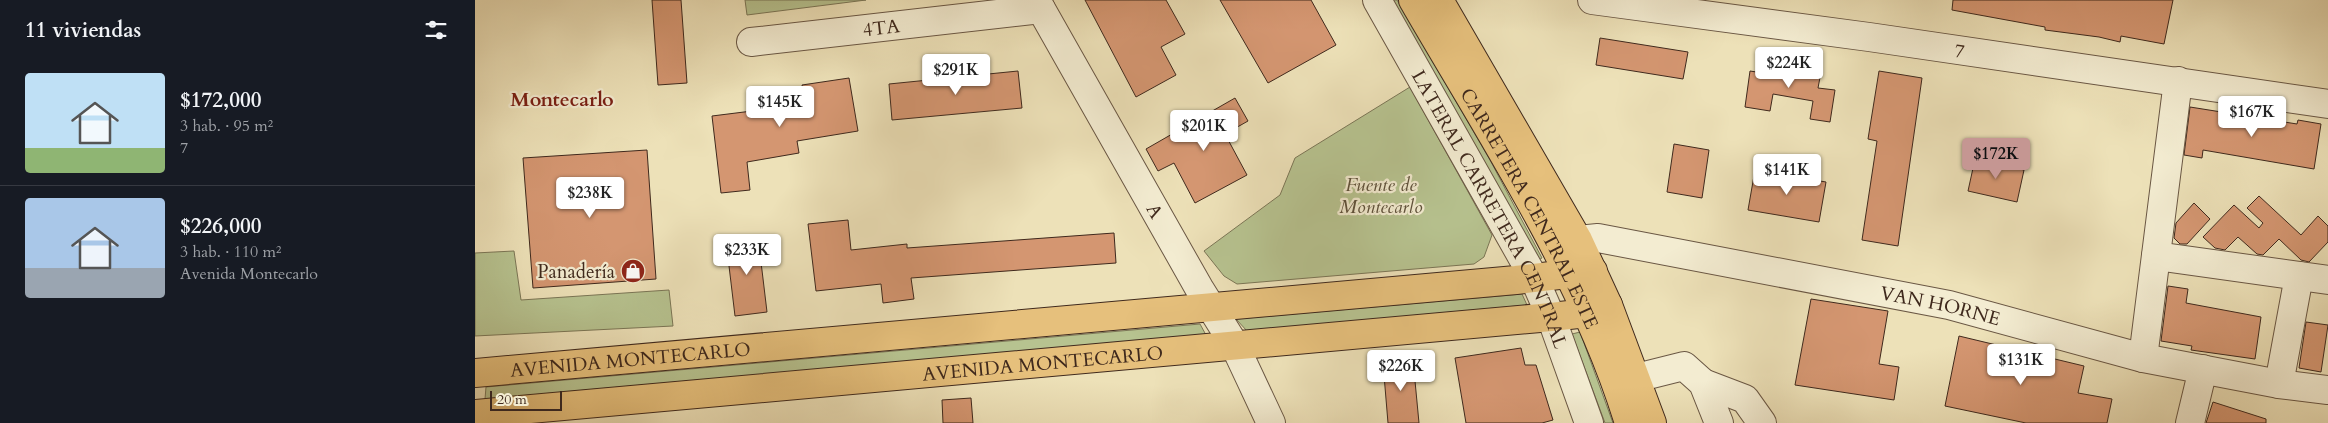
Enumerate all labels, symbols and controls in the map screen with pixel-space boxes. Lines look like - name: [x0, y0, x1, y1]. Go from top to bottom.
- street label: 4TA: [861, 13, 902, 43]
- text: 11 viviendas: [25, 16, 141, 45]
- icon: filters: [422, 16, 450, 44]
- street label: 7: [1953, 38, 1966, 65]
- pin: $224K: [1754, 46, 1824, 89]
- text: $224K: [1766, 52, 1812, 74]
- pin: $291K: [921, 54, 991, 96]
- text: $291K: [933, 59, 979, 81]
- street label: LATERAL CARRETERA CENTRAL: [1405, 65, 1573, 353]
- street label: CARRETERA CENTRAL ESTE: [1454, 83, 1604, 333]
- text: $172,000: [180, 86, 261, 115]
- district label: Montecarlo: [510, 86, 614, 113]
- pin: $145K: [745, 86, 815, 128]
- text: $145K: [757, 91, 803, 113]
- icon: home: [65, 93, 125, 153]
- pin: $167K: [2217, 96, 2287, 138]
- text: $167K: [2229, 101, 2275, 123]
- pin: $201K: [1169, 110, 1239, 152]
- text: 3 hab. · 95 m²: [180, 115, 273, 137]
- text: $201K: [1181, 115, 1227, 137]
- text: 7: [180, 137, 188, 159]
- pin: $172K: [1961, 138, 2031, 180]
- text: $172K: [1973, 143, 2019, 165]
- pin: $141K: [1752, 154, 1822, 196]
- text: $141K: [1764, 159, 1810, 181]
- park label: Fuente de Montecarlo: [1339, 172, 1423, 220]
- pin: $238K: [555, 176, 625, 219]
- text: $238K: [567, 182, 613, 204]
- street label: A: [1140, 199, 1169, 224]
- text: $226,000: [180, 212, 261, 241]
- icon: home: [65, 218, 125, 278]
- pin: $233K: [712, 234, 782, 276]
- text: $233K: [724, 239, 770, 261]
- text: 3 hab. · 110 m²: [180, 241, 281, 263]
- shop icon: Panadería: [620, 258, 646, 284]
- place label: Panadería: [537, 259, 615, 285]
- text: Avenida Montecarlo: [180, 263, 318, 285]
- street label: VAN HORNE: [1878, 280, 2003, 332]
- street label: AVENIDA MONTECARLO: [509, 336, 752, 384]
- street label: AVENIDA MONTECARLO: [921, 340, 1164, 388]
- pin: $131K: [1986, 344, 2056, 386]
- text: $131K: [1998, 349, 2044, 371]
- pin: $226K: [1366, 350, 1436, 392]
- text: $226K: [1378, 355, 1424, 377]
- scale bar: [490, 388, 563, 411]
- text: 20 m: [497, 390, 527, 409]

